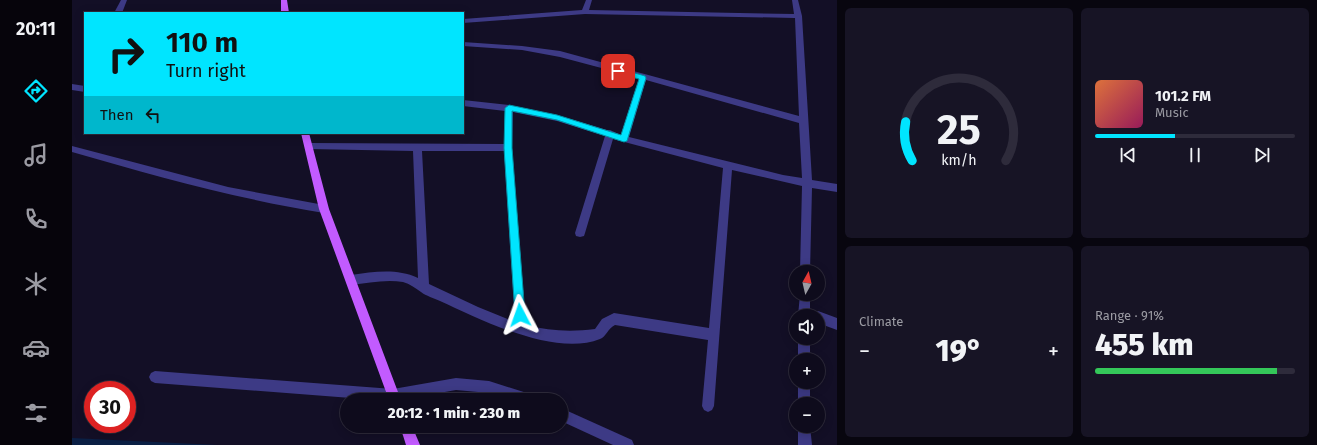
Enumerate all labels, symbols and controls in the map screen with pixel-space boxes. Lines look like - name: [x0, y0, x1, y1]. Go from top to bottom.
- text: 20:11: [16, 18, 56, 40]
- text: 110 m: [166, 26, 238, 59]
- icon: right: [100, 28, 152, 80]
- pin: [601, 54, 635, 88]
- text: Turn right: [166, 60, 246, 82]
- icon: arrive: [607, 60, 629, 82]
- icon: directions: [22, 77, 50, 105]
- text: 101.2 FM: [1155, 87, 1211, 105]
- icon: left: [142, 104, 164, 126]
- text: 25: [937, 105, 981, 155]
- text: Music: [1155, 105, 1189, 120]
- text: Then: [100, 106, 134, 124]
- icon: music: [22, 141, 50, 169]
- icon: previous: [1117, 144, 1139, 166]
- icon: pause: [1184, 144, 1206, 166]
- icon: next: [1251, 144, 1273, 166]
- text: km/h: [941, 151, 977, 168]
- icon: phone: [22, 205, 50, 233]
- north arrow: [789, 265, 825, 301]
- map controls: [789, 265, 825, 433]
- icon: climate: [22, 270, 50, 298]
- position arrow: [499, 294, 541, 336]
- text: Range · 91%: [1095, 308, 1164, 323]
- button: sound: [789, 309, 825, 345]
- text: Climate: [859, 314, 903, 329]
- text: 455 km: [1095, 327, 1194, 363]
- text: 19°: [936, 333, 982, 369]
- icon: car: [22, 334, 50, 362]
- text: −: [859, 338, 870, 365]
- text: +: [1048, 338, 1059, 365]
- button: +: [789, 353, 825, 389]
- speed limit sign: 30: [84, 381, 136, 433]
- button: −: [789, 397, 825, 433]
- icon: filters: [22, 399, 50, 427]
- text: 20:12 · 1 min · 230 m: [388, 404, 520, 422]

